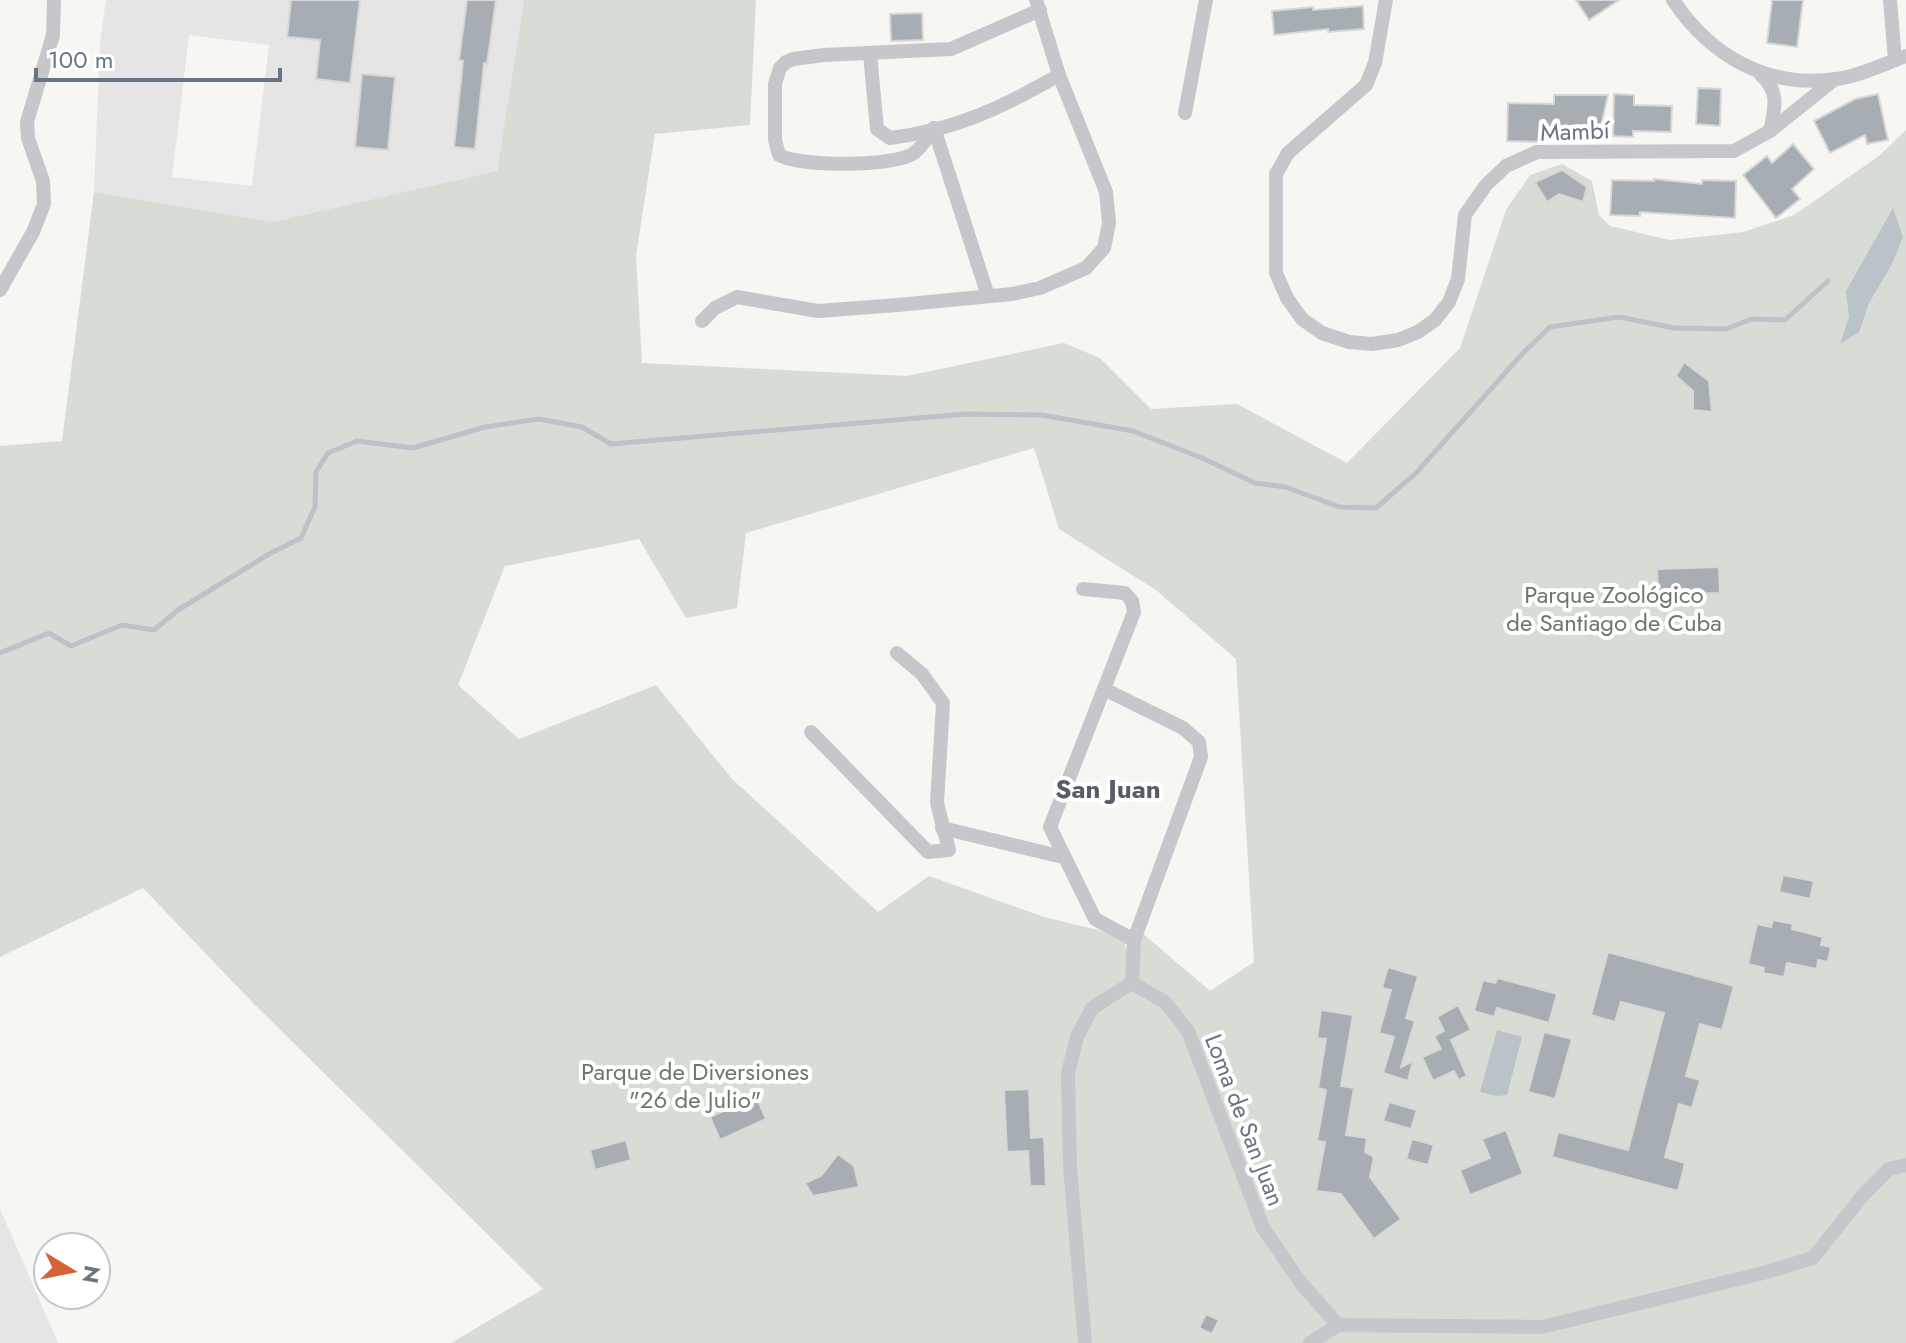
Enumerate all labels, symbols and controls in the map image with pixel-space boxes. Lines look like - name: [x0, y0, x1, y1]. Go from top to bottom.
- scale bar: [36, 32, 280, 82]
- text: 100 m: [48, 42, 114, 77]
- street label: Mambí: [1540, 112, 1611, 150]
- park label: Parque Zoológico de Santiago de Cuba: [1506, 577, 1722, 640]
- district label: San Juan: [1055, 770, 1161, 808]
- street label: Loma de San Juan: [1196, 1029, 1294, 1211]
- park label: Parque de Diversiones "26 de Julio": [581, 1054, 809, 1117]
- north arrow: [32, 1231, 112, 1311]
- text: N: [74, 1263, 109, 1286]

